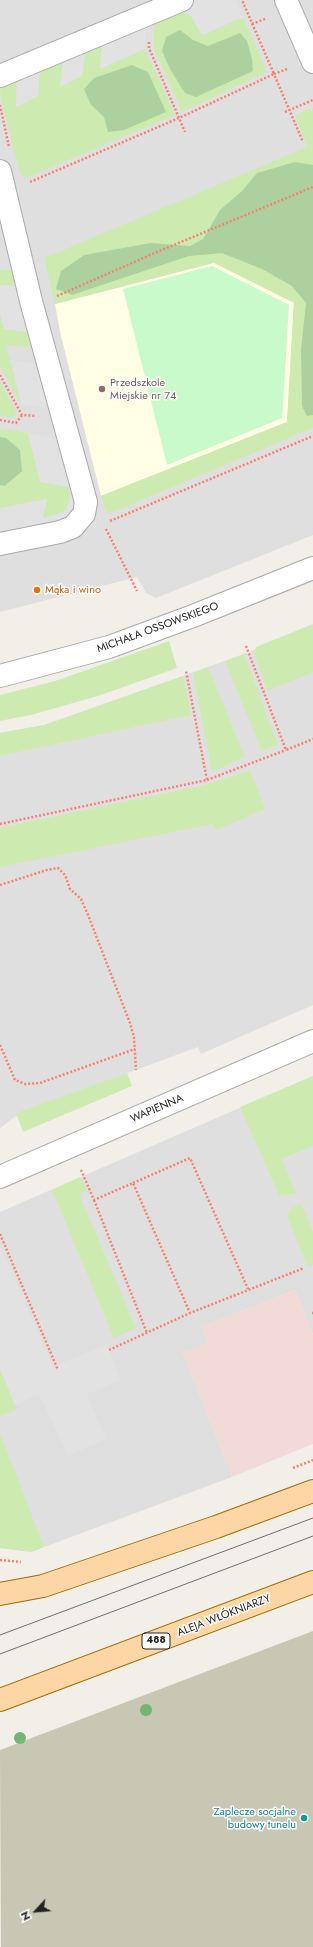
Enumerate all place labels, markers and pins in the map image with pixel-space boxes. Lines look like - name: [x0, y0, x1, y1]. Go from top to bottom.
- place label: Przedszkole Miejskie nr 74: [110, 376, 176, 402]
- marker: Przedszkole Miejskie nr 74: [97, 384, 107, 394]
- place label: Mąka i wino: [45, 583, 101, 597]
- marker: Mąka i wino: [32, 585, 42, 595]
- place label: Zaplecze socjalne budowy tunelu: [213, 1805, 296, 1831]
- marker: Zaplecze socjalne budowy tunelu: [299, 1813, 309, 1823]

